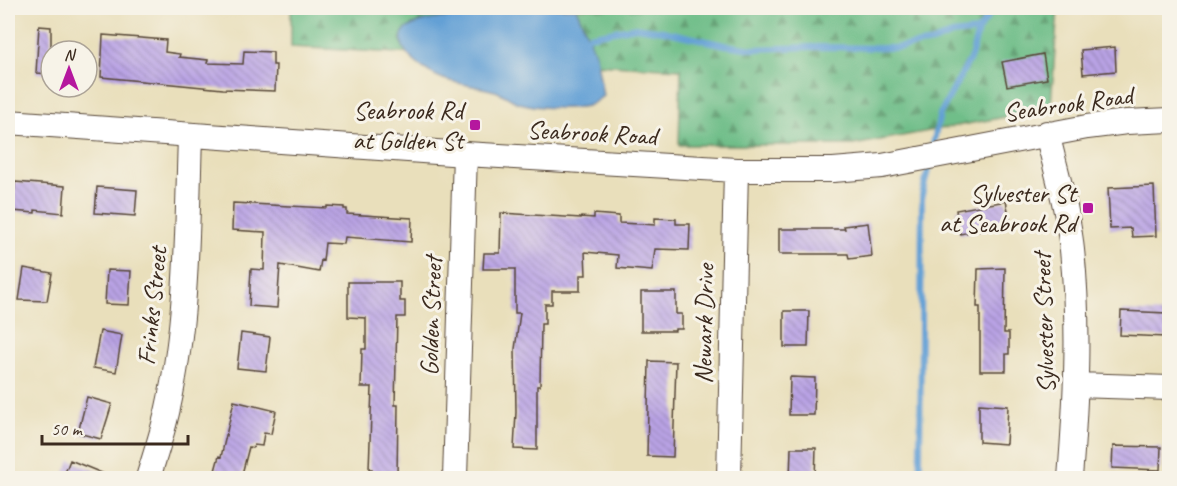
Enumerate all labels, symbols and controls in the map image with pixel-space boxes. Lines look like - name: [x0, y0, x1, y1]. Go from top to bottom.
- north arrow: [39, 39, 99, 99]
- text: N: [64, 45, 77, 65]
- street label: Seabrook Road: [1002, 78, 1138, 129]
- place label: Seabrook Rd at Golden St: [353, 94, 467, 157]
- street label: Seabrook Road: [526, 113, 661, 153]
- marker: Seabrook Rd at Golden St: [468, 118, 482, 132]
- place label: Sylvester St at Seabrook Rd: [939, 177, 1080, 240]
- marker: Sylvester St at Seabrook Rd: [1081, 201, 1095, 215]
- street label: Frinks Street: [129, 243, 175, 367]
- street label: Sylvester Street: [1025, 249, 1063, 394]
- street label: Golden Street: [412, 252, 450, 376]
- street label: Newark Drive: [686, 261, 722, 384]
- scale bar: [42, 408, 188, 446]
- text: 50 m: [51, 418, 84, 440]

